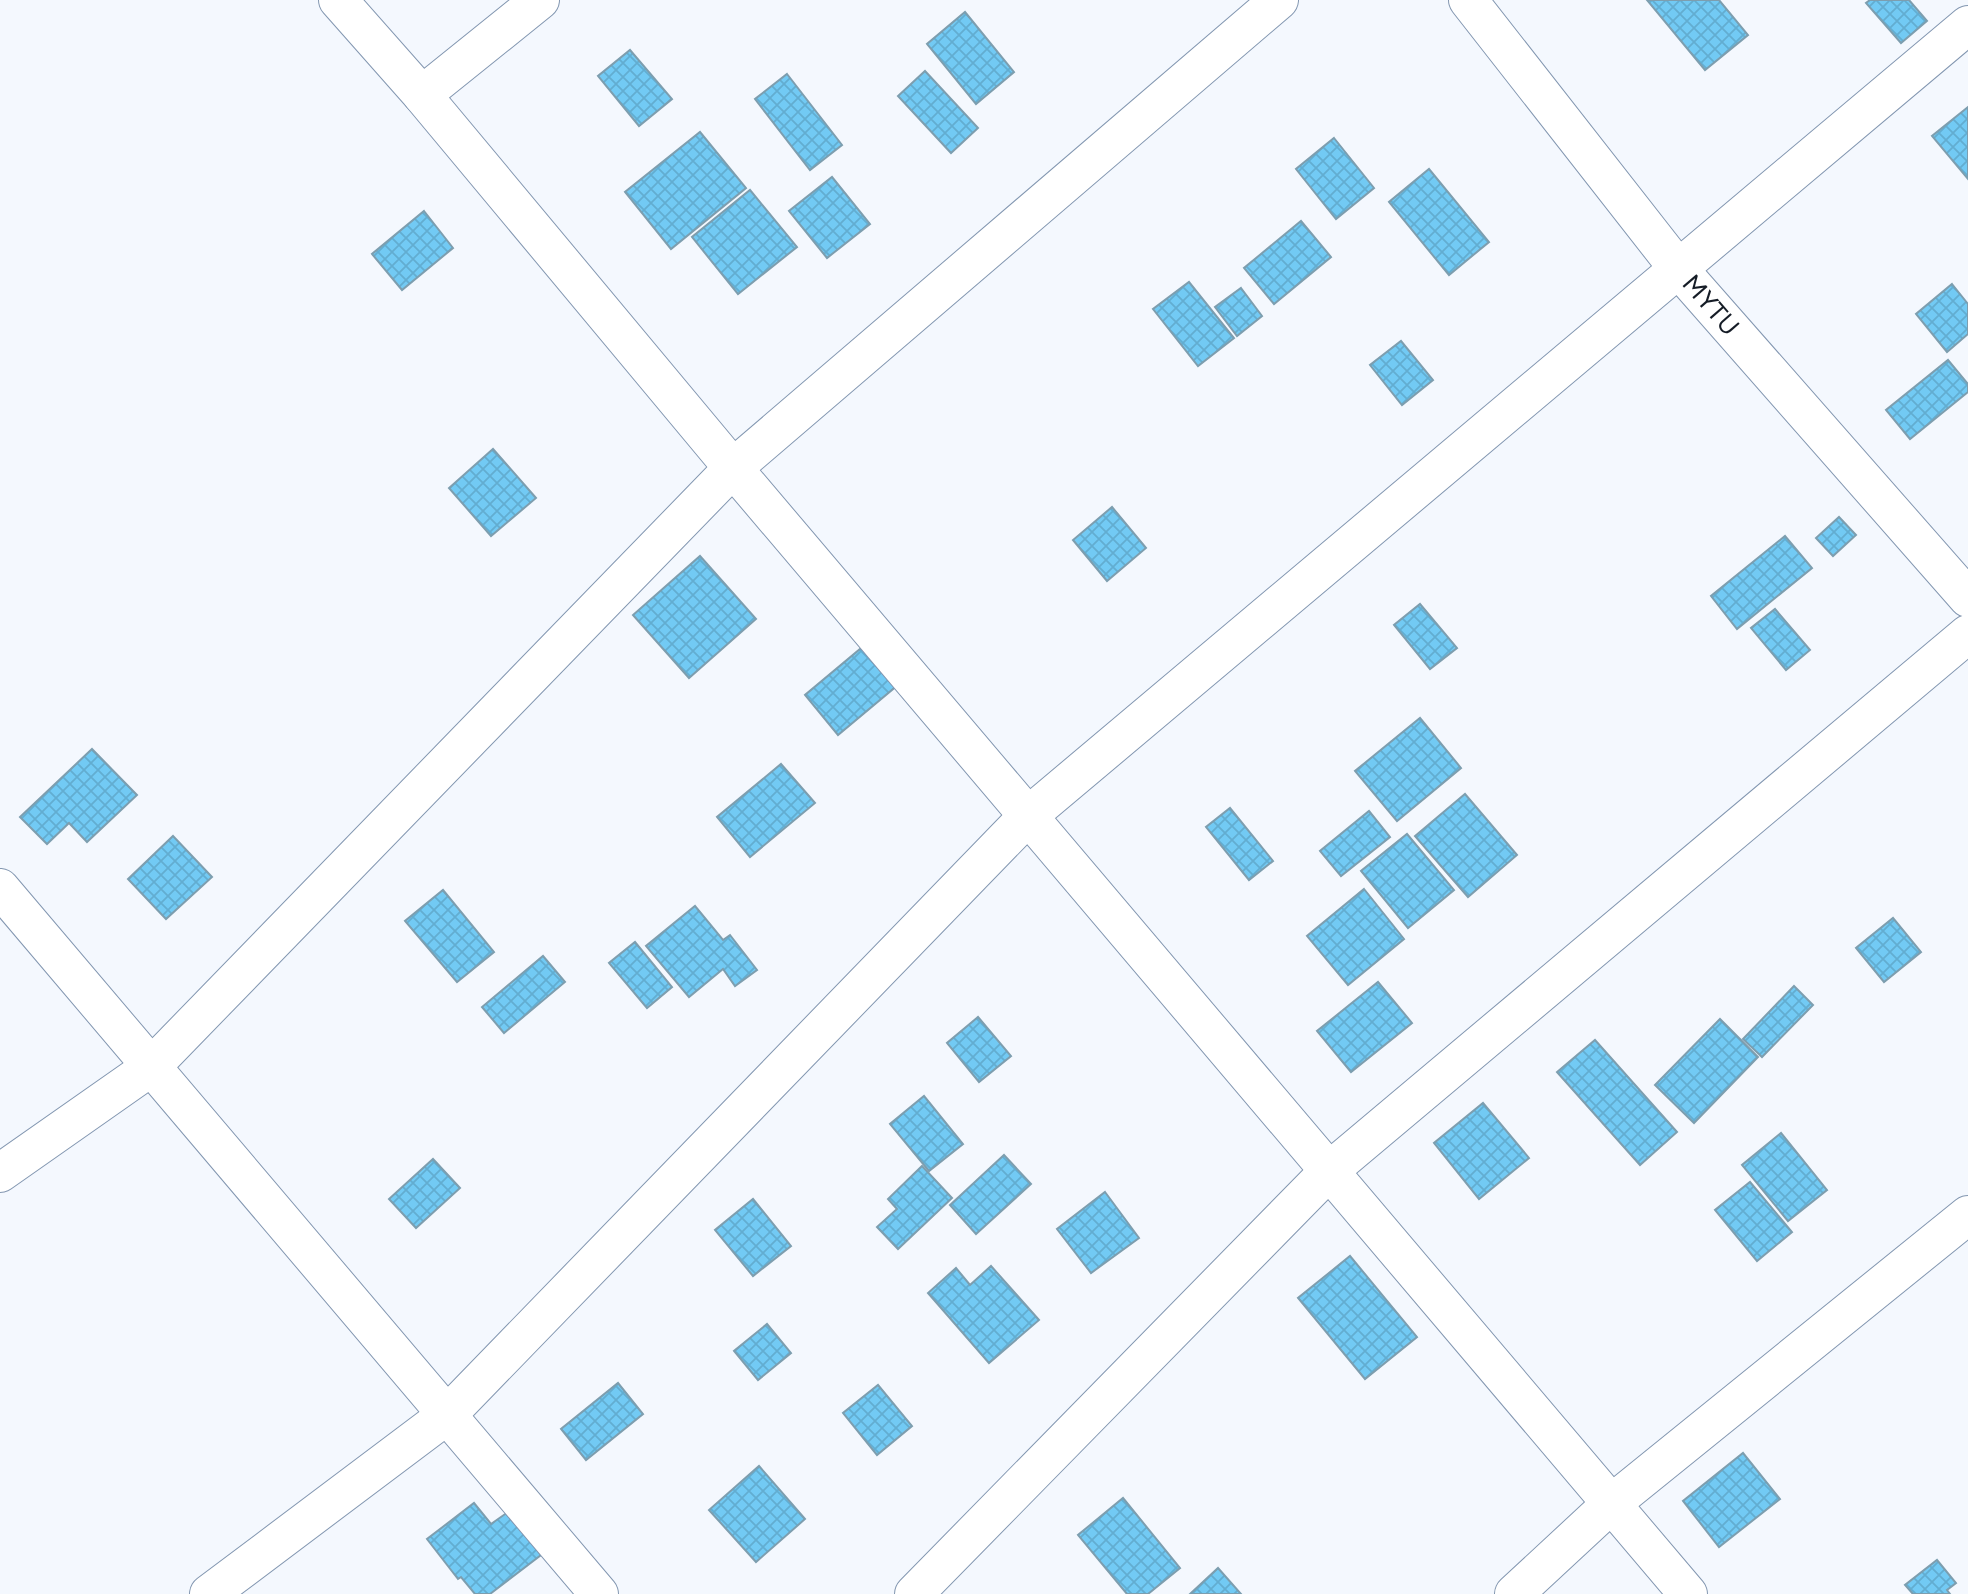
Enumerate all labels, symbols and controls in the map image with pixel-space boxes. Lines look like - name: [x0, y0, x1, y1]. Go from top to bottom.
- street label: MYTU: [1676, 268, 1746, 342]

